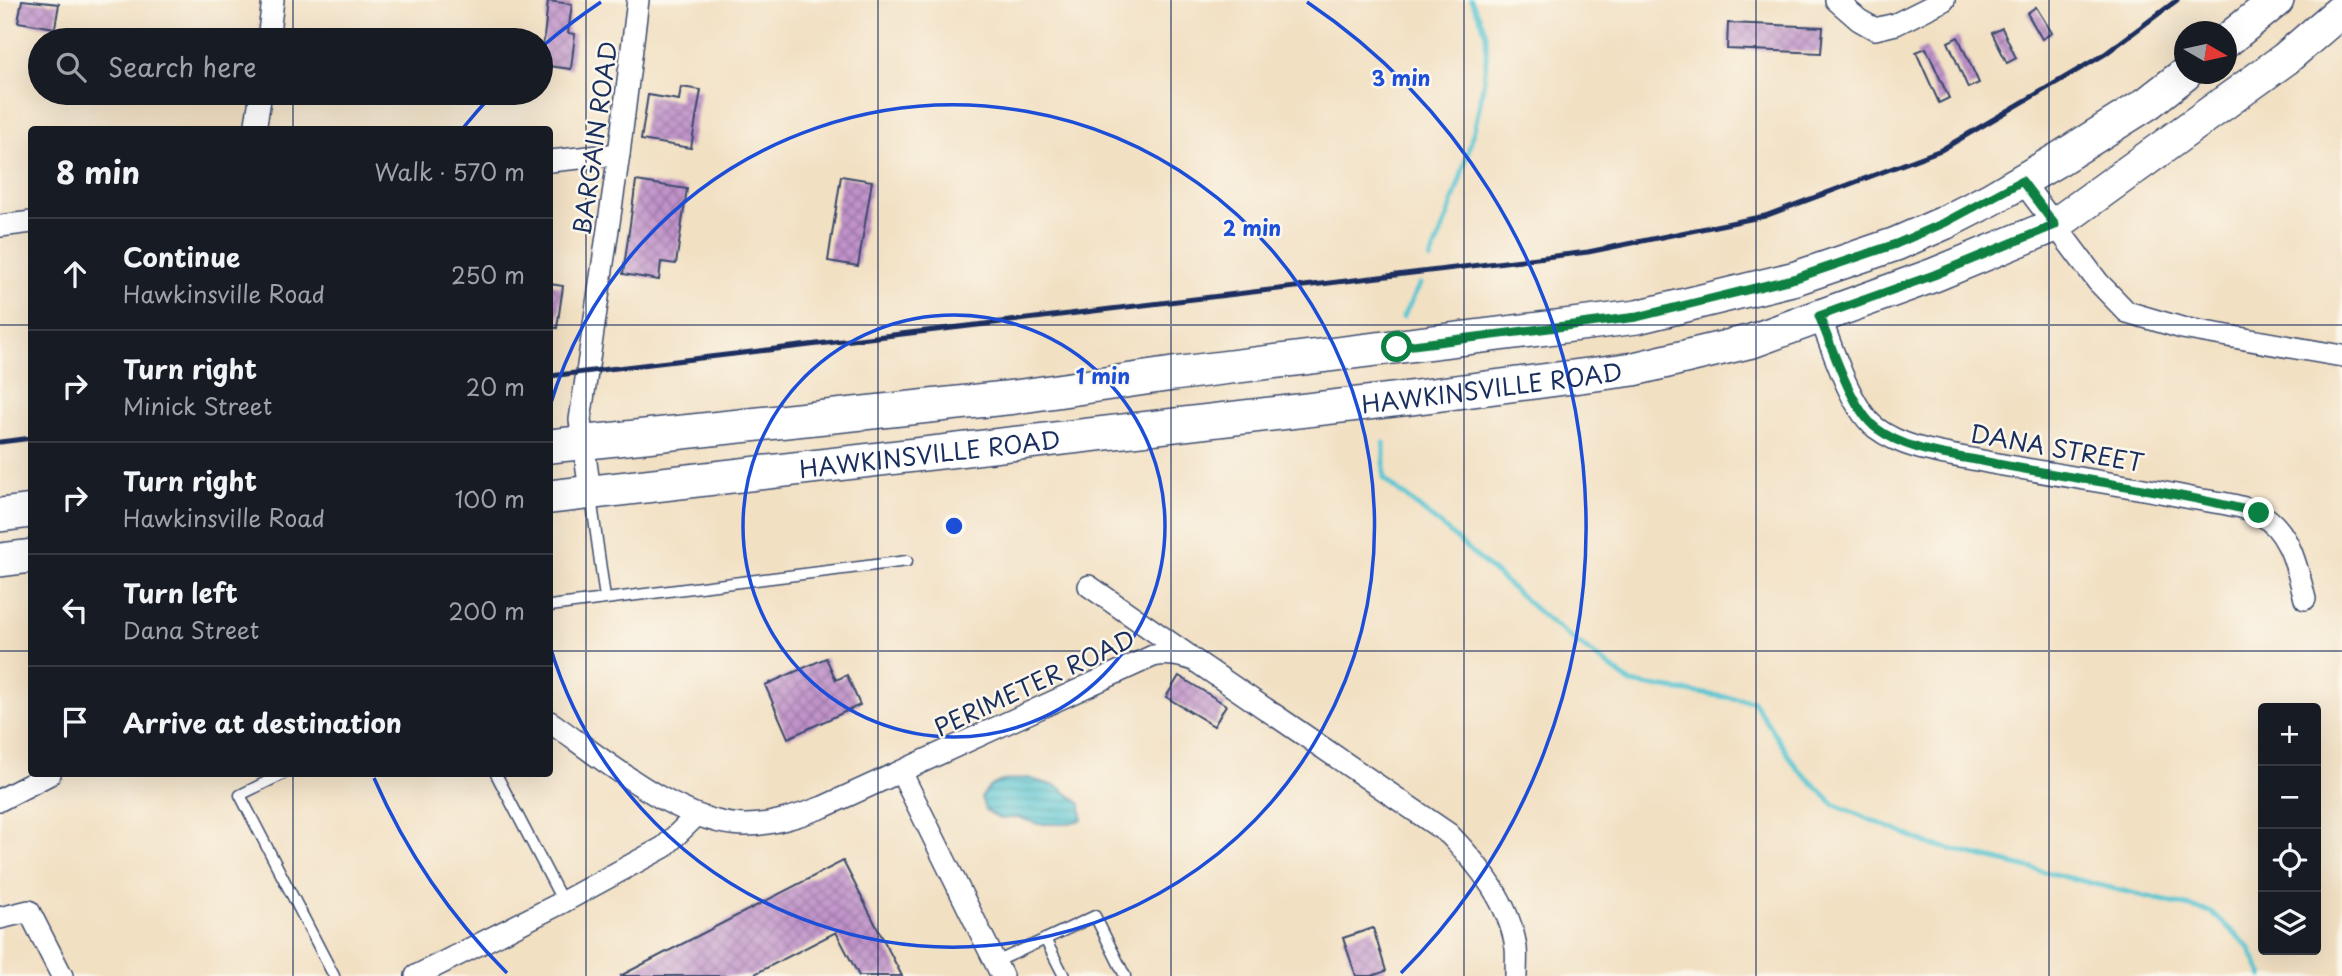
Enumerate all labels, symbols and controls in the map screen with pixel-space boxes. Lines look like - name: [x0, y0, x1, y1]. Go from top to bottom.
- north arrow: [2174, 21, 2237, 84]
- search box: [28, 28, 553, 105]
- street label: BARGAIN ROAD: [563, 39, 625, 237]
- text: Search here: [108, 47, 257, 86]
- icon: search: [52, 48, 90, 86]
- text: 3 min: [1371, 61, 1431, 93]
- text: 8 min: [56, 149, 140, 194]
- text: Walk · 570 m: [375, 154, 525, 189]
- text: 2 min: [1223, 211, 1281, 243]
- text: Continue: [123, 237, 240, 276]
- icon: ahead: [56, 255, 94, 293]
- text: 250 m: [451, 257, 525, 292]
- text: Hawkinsville Road: [123, 276, 325, 311]
- route start: [1381, 331, 1412, 362]
- text: Turn right: [123, 349, 257, 388]
- street label: HAWKINSVILLE ROAD: [1359, 353, 1624, 421]
- text: 1 min: [1076, 359, 1130, 391]
- icon: right: [56, 367, 94, 405]
- text: 20 m: [466, 369, 525, 404]
- text: Minick Street: [123, 388, 272, 423]
- street label: DANA STREET: [1967, 414, 2147, 480]
- street label: HAWKINSVILLE ROAD: [797, 420, 1062, 486]
- text: Turn right: [123, 461, 257, 500]
- icon: right: [56, 479, 94, 517]
- text: 100 m: [455, 481, 525, 516]
- route end: [2243, 497, 2274, 528]
- text: Hawkinsville Road: [123, 500, 325, 535]
- centre of rings: [942, 514, 966, 538]
- text: Turn left: [123, 573, 238, 612]
- icon: left: [56, 591, 94, 629]
- text: 200 m: [448, 593, 525, 628]
- text: Dana Street: [123, 612, 259, 647]
- street label: PERIMETER ROAD: [928, 620, 1140, 744]
- icon: arrive: [56, 703, 94, 741]
- text: Arrive at destination: [123, 703, 402, 742]
- map controls: [2258, 703, 2321, 955]
- button: +: [2258, 703, 2321, 766]
- button: −: [2258, 766, 2321, 829]
- button: locate: [2258, 829, 2321, 892]
- button: layers: [2258, 892, 2321, 955]

